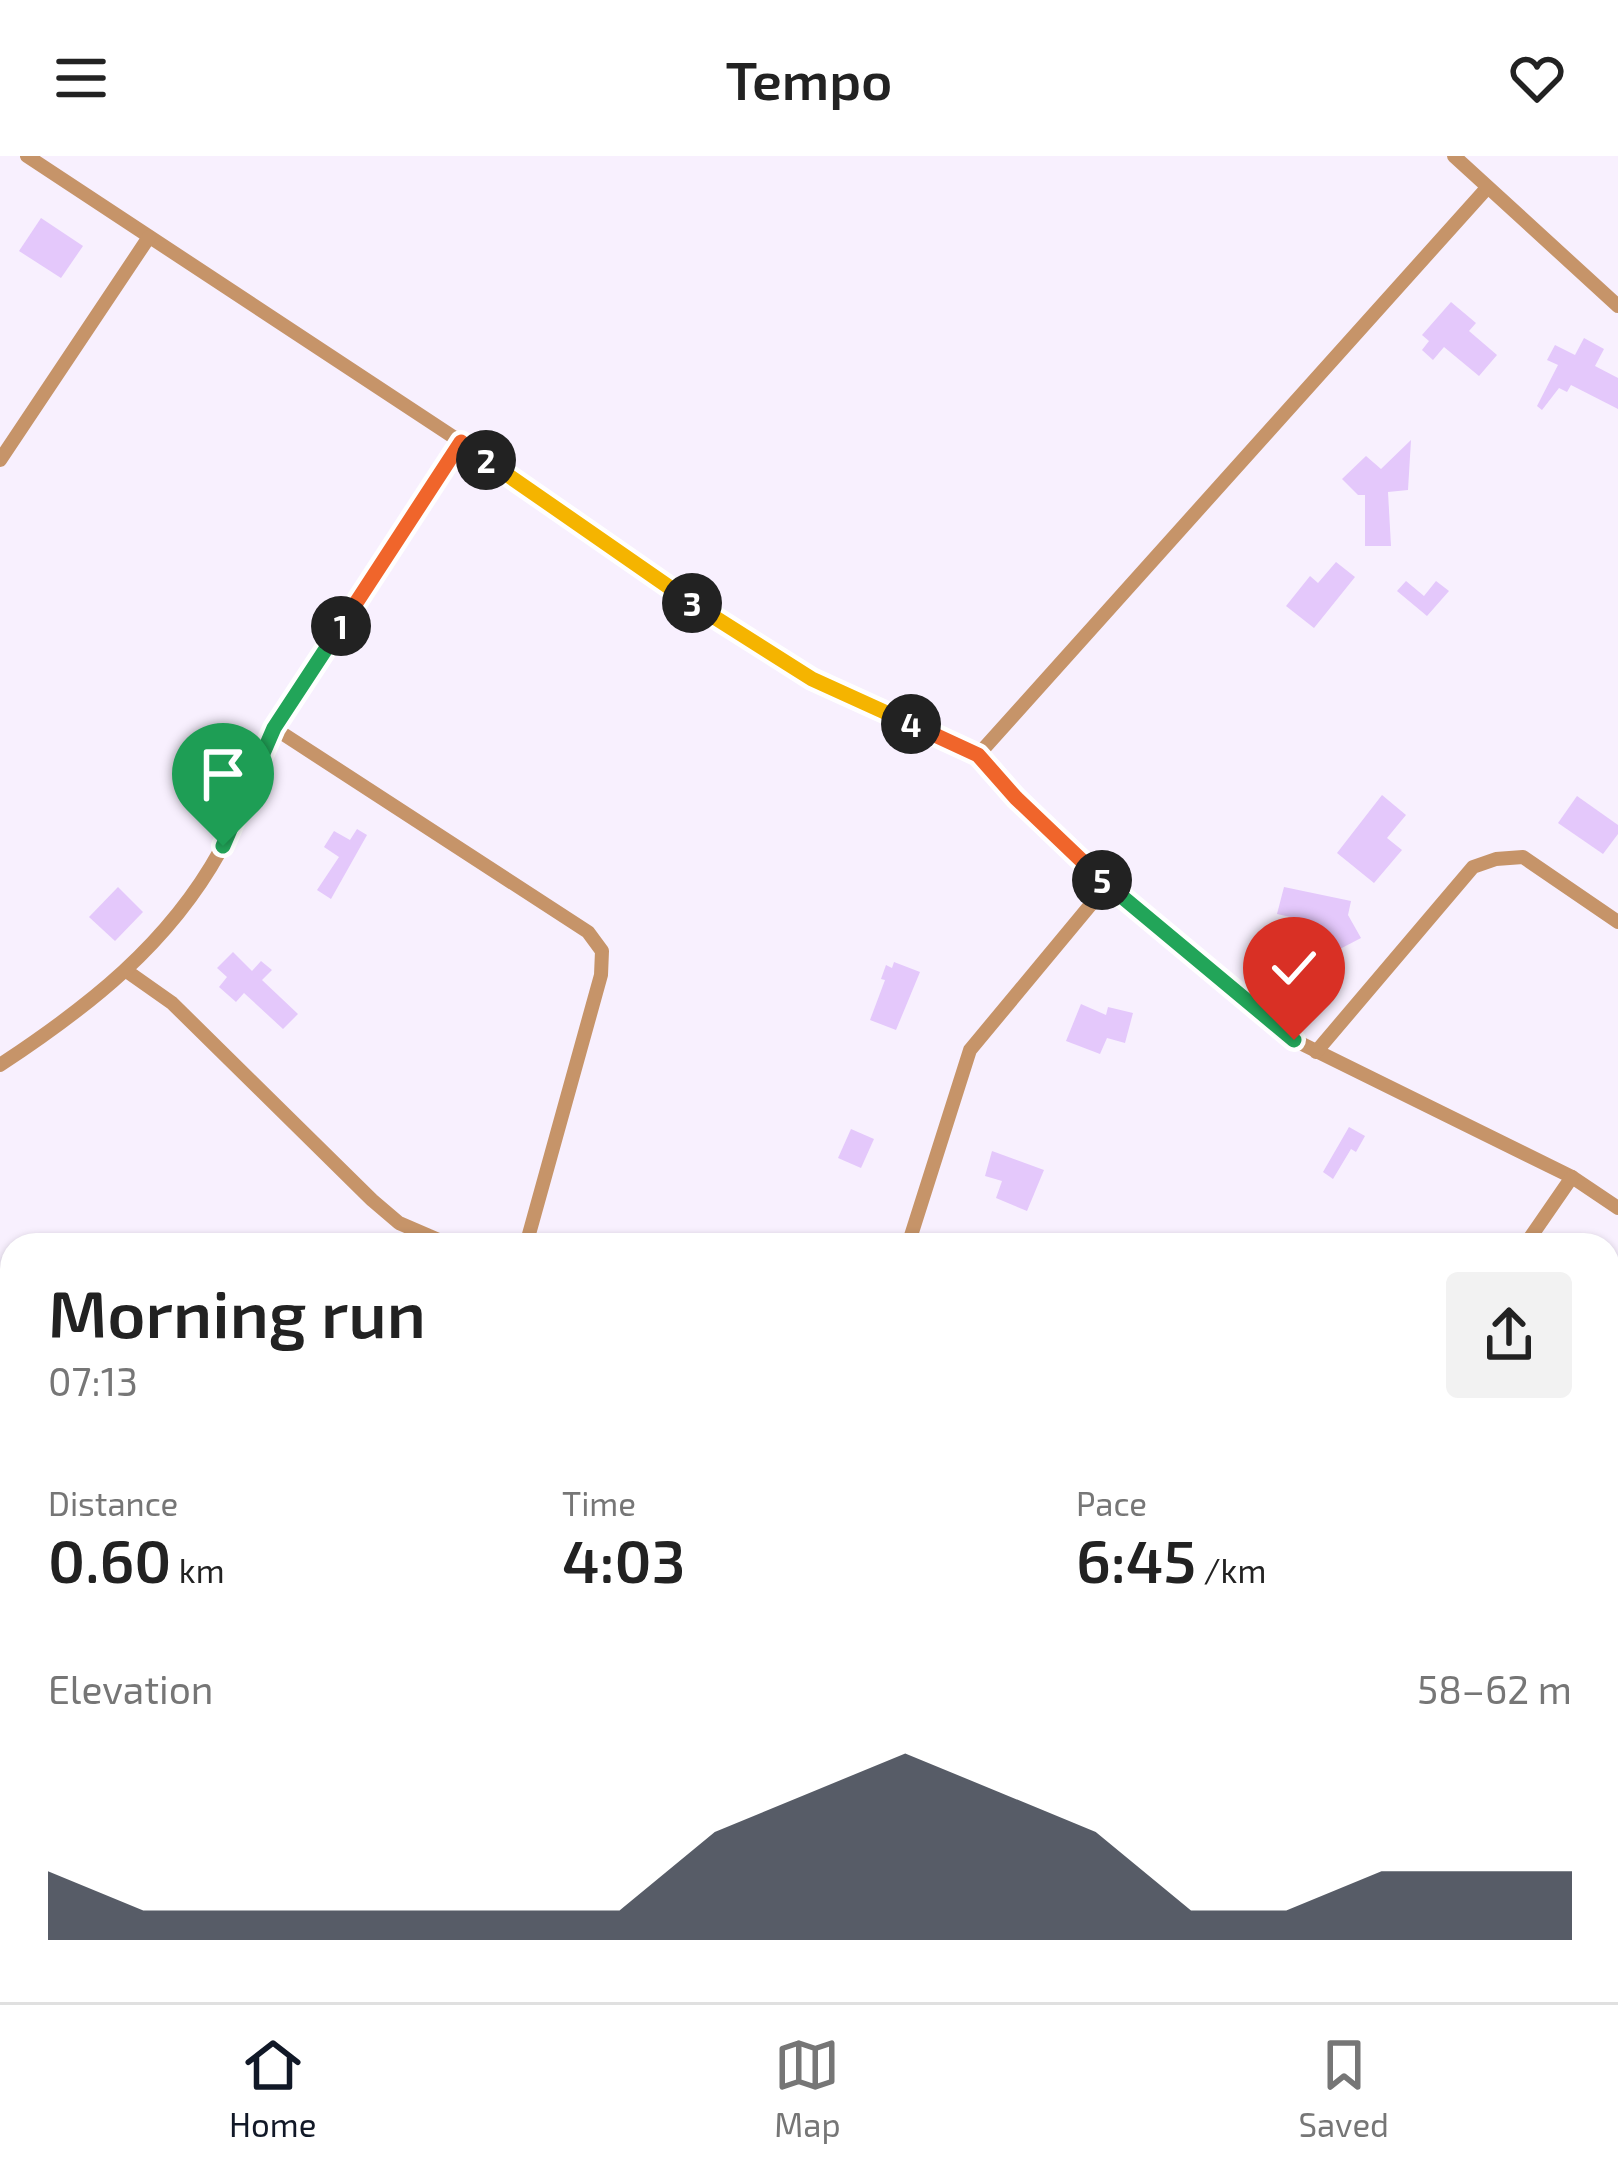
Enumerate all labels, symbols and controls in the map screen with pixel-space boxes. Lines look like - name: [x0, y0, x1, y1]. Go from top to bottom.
- icon: menu: [48, 45, 114, 111]
- icon: heart: [1504, 45, 1570, 111]
- text: Tempo: [726, 46, 892, 111]
- pin: 2: [456, 430, 516, 490]
- text: 2: [476, 440, 496, 480]
- pin: 3: [662, 573, 722, 633]
- text: 3: [683, 583, 701, 623]
- pin: 1: [311, 596, 371, 656]
- text: 1: [334, 606, 348, 646]
- pin: 4: [881, 694, 941, 754]
- text: 4: [900, 704, 922, 744]
- pin: [172, 723, 274, 846]
- icon: arrive: [190, 741, 256, 807]
- pin: 5: [1072, 850, 1132, 910]
- text: 5: [1093, 860, 1111, 900]
- pin: [1243, 917, 1345, 1040]
- icon: check: [1261, 935, 1327, 1001]
- text: Morning run: [48, 1272, 426, 1351]
- button: share: [1446, 1272, 1572, 1398]
- text: 07:13: [48, 1357, 138, 1404]
- text: Distance: [48, 1483, 178, 1523]
- text: Time: [562, 1483, 636, 1523]
- text: Pace: [1076, 1483, 1147, 1523]
- text: 0.60: [48, 1523, 171, 1595]
- text: 4:03: [562, 1523, 685, 1595]
- text: 6:45: [1076, 1523, 1196, 1595]
- text: km: [171, 1550, 225, 1590]
- text: /km: [1196, 1550, 1266, 1590]
- text: Elevation: [48, 1665, 213, 1712]
- text: 58–62 m: [1417, 1665, 1572, 1712]
- tab: Home: [229, 2032, 316, 2144]
- tab: Map: [774, 2032, 841, 2144]
- tab: Saved: [1298, 2032, 1389, 2144]

